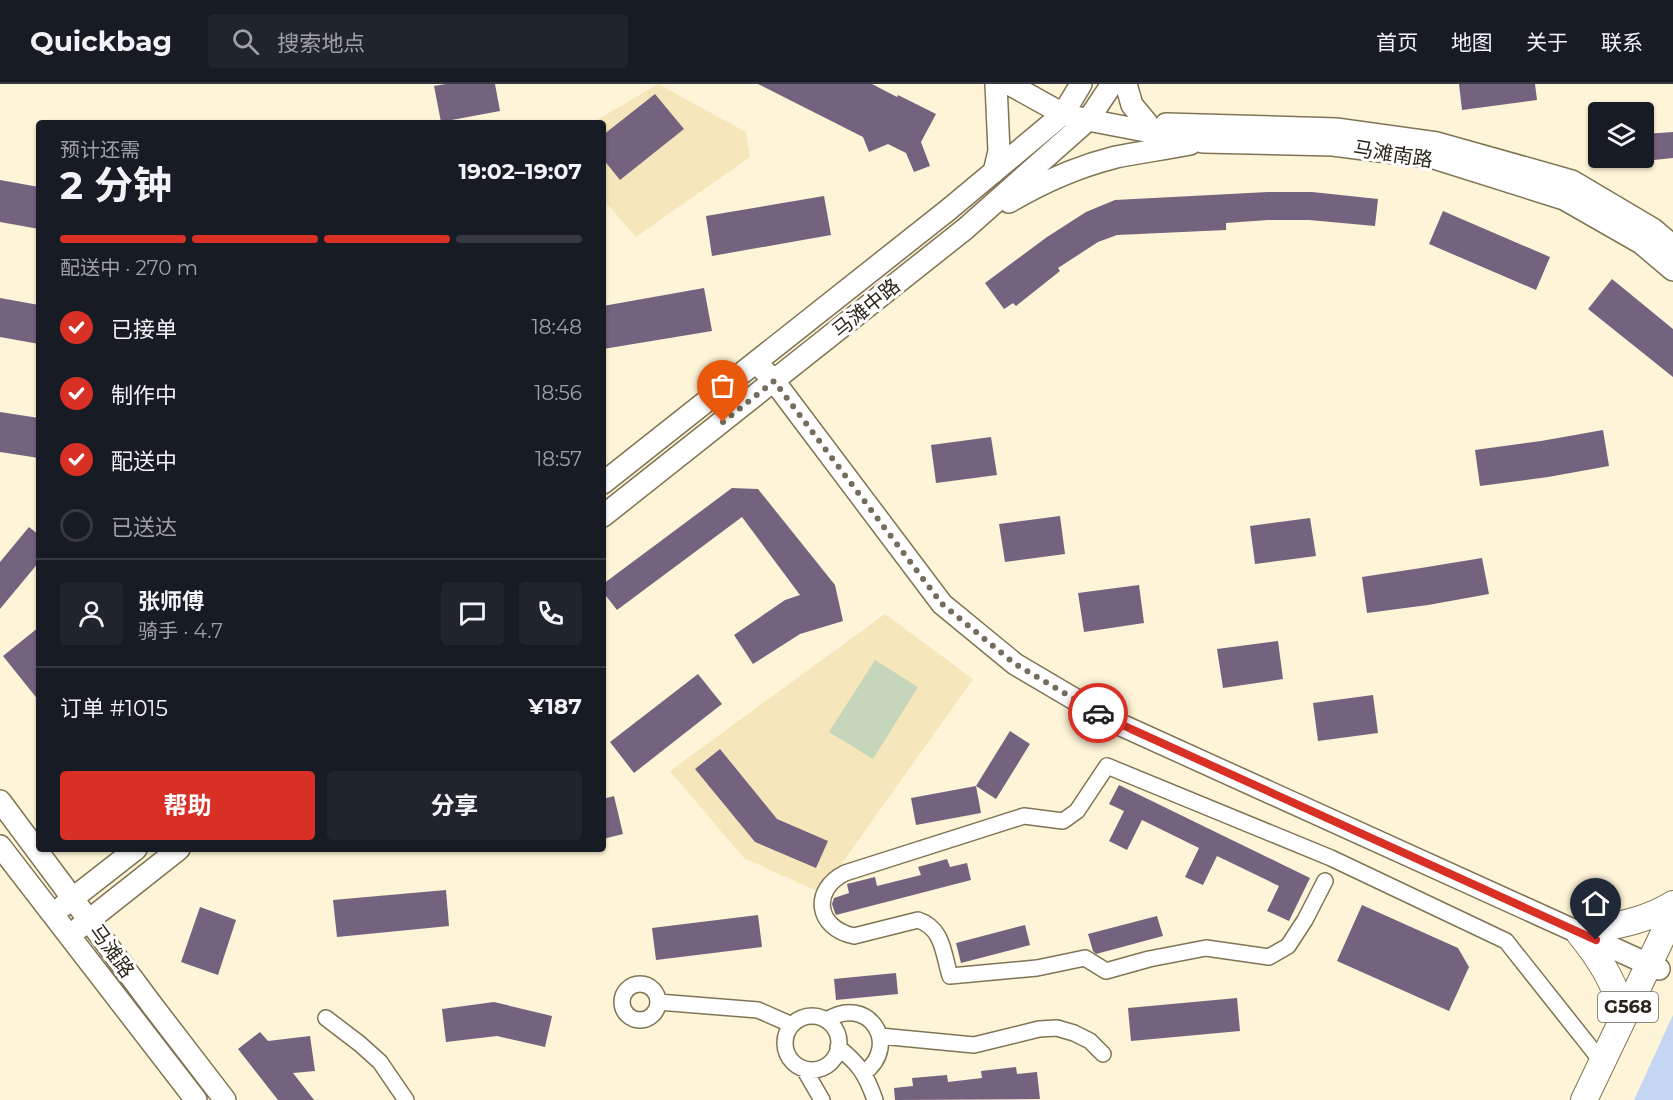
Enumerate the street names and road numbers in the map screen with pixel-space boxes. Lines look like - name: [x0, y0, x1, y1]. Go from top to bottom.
- street label: 马滩南路: [1352, 136, 1434, 172]
- street label: 马滩中路: [827, 274, 905, 342]
- street label: 马滩路: [85, 920, 139, 982]
- road number: G568: [1598, 992, 1658, 1022]

